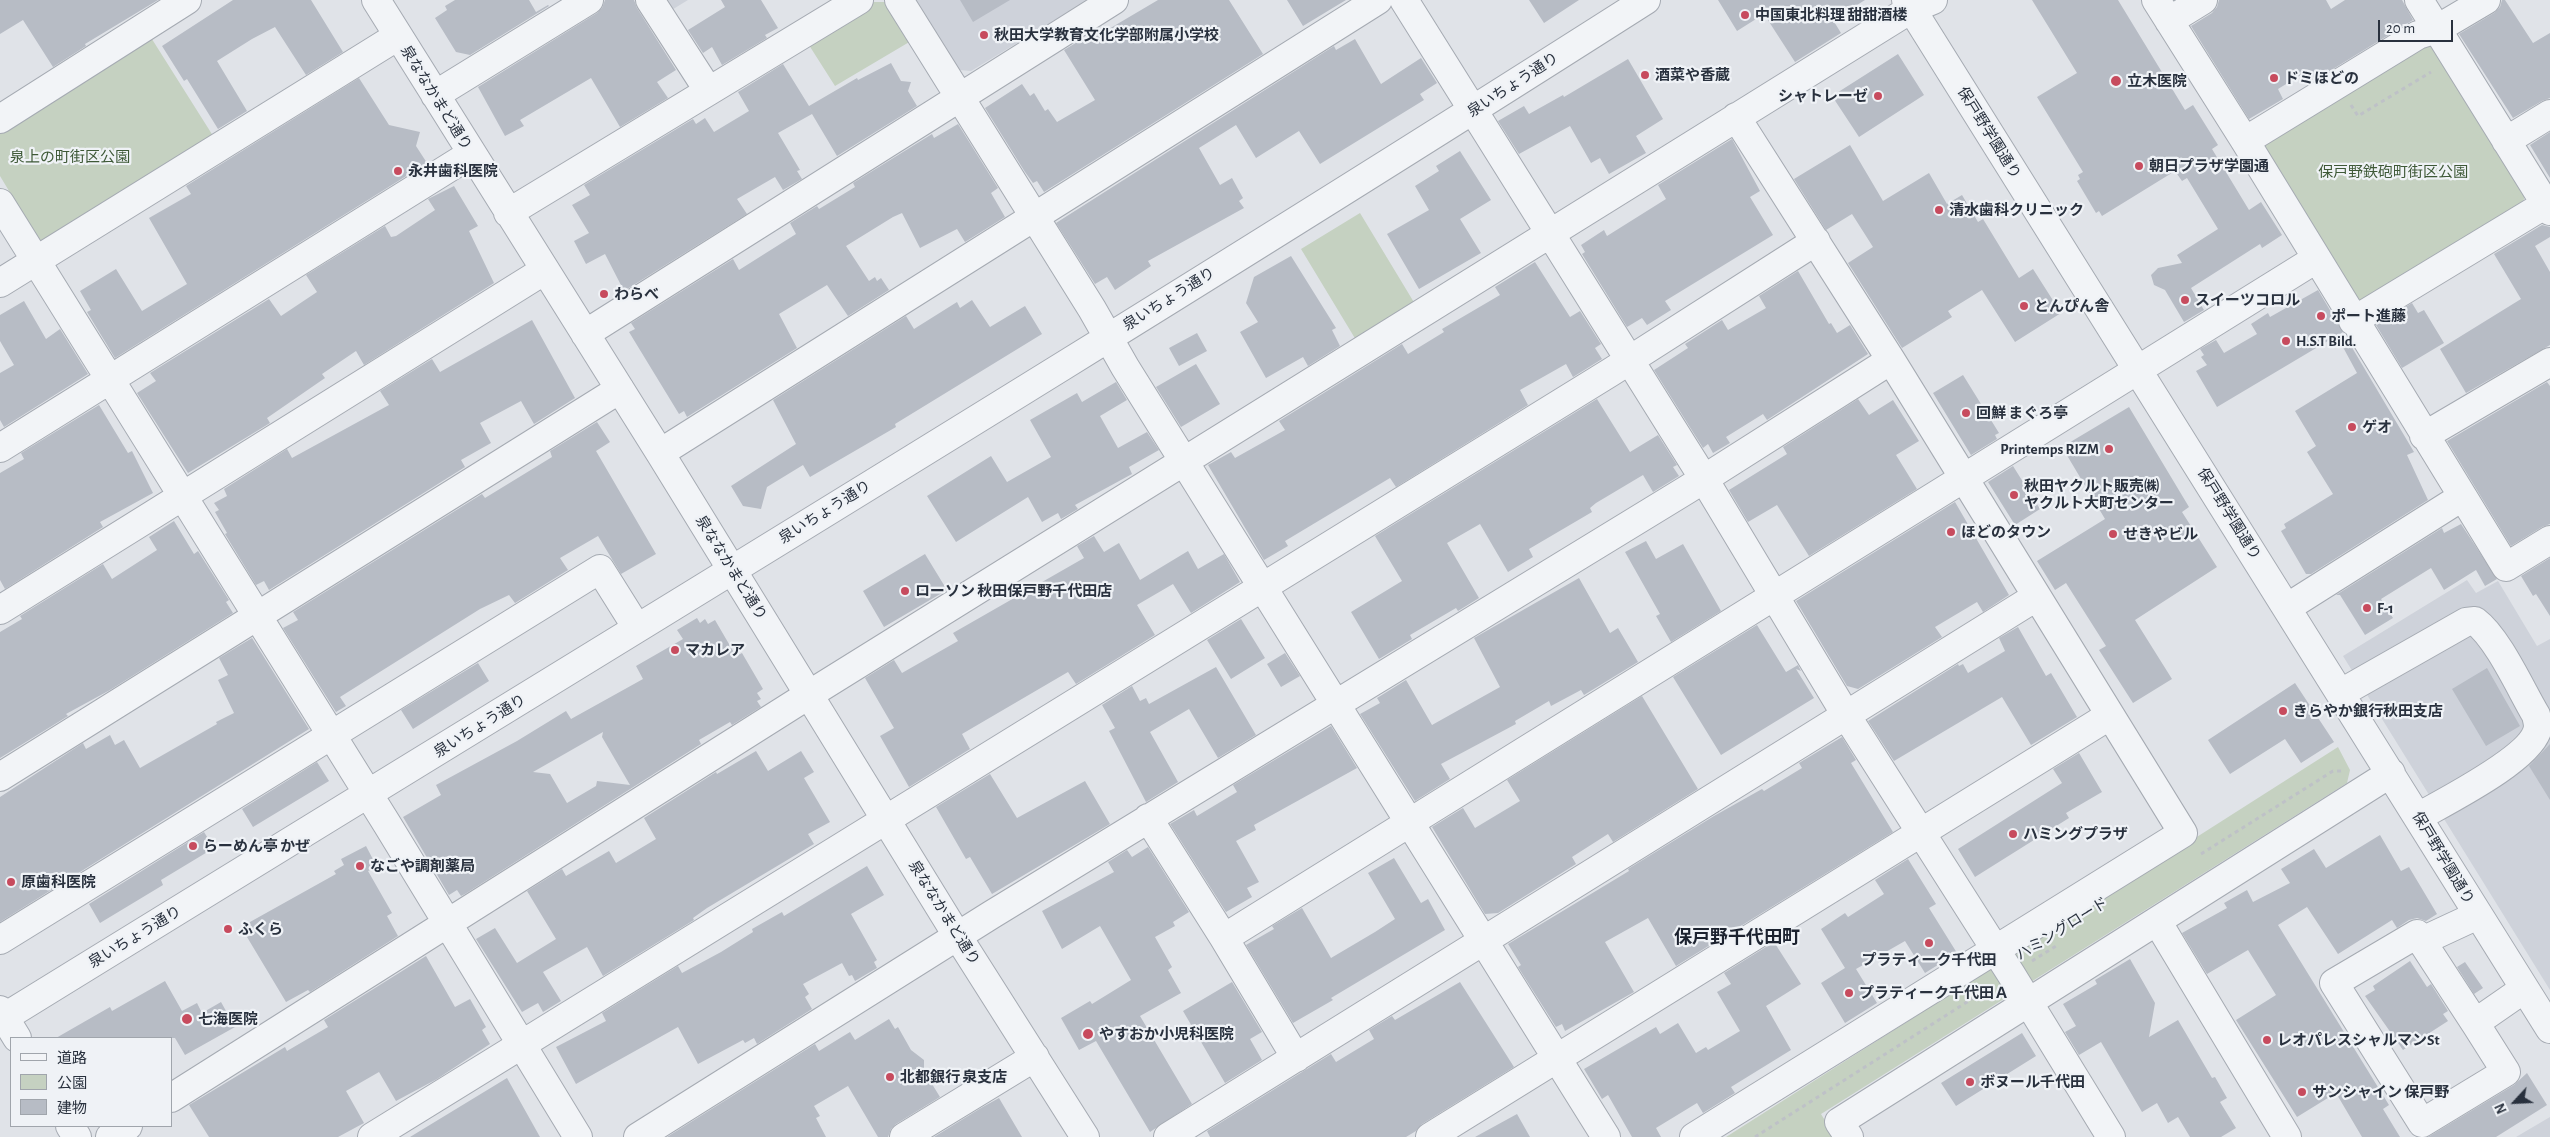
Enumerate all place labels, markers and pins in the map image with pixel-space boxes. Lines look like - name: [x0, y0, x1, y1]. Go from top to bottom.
- place label: 中国東北料理 甜甜酒楼: [1755, 6, 1907, 24]
- marker: 中国東北料理 甜甜酒楼: [1739, 9, 1751, 21]
- place label: 秋田大学教育文化学部附属小学校: [994, 26, 1219, 44]
- marker: 秋田大学教育文化学部附属小学校: [978, 29, 990, 41]
- place label: 酒菜や香蔵: [1655, 66, 1730, 84]
- marker: 酒菜や香蔵: [1639, 69, 1651, 81]
- place label: ドミほどの: [2284, 69, 2359, 87]
- place label: 立木医院: [2127, 72, 2187, 90]
- marker: ドミほどの: [2268, 72, 2280, 84]
- marker: 立木医院: [2109, 74, 2123, 88]
- place label: シャトレーゼ: [1778, 87, 1868, 105]
- marker: シャトレーゼ: [1872, 90, 1884, 102]
- place label: 朝日プラザ学園通: [2149, 157, 2269, 175]
- marker: 朝日プラザ学園通: [2133, 160, 2145, 172]
- place label: 永井歯科医院: [408, 162, 498, 180]
- marker: 永井歯科医院: [392, 165, 404, 177]
- place label: 清水歯科クリニック: [1949, 201, 2084, 219]
- marker: 清水歯科クリニック: [1933, 204, 1945, 216]
- place label: わらべ: [614, 285, 659, 303]
- marker: わらべ: [598, 288, 610, 300]
- place label: スイーツコロル: [2195, 291, 2300, 309]
- marker: スイーツコロル: [2179, 294, 2191, 306]
- place label: とんぴん舎: [2034, 297, 2109, 315]
- marker: とんぴん舎: [2018, 300, 2030, 312]
- place label: ポート進藤: [2331, 307, 2406, 325]
- marker: ポート進藤: [2315, 310, 2327, 322]
- place label: H.S.T Bild.: [2296, 332, 2356, 350]
- marker: H.S.T Bild.: [2280, 335, 2292, 347]
- place label: 回鮮 まぐろ亭: [1976, 404, 2068, 422]
- marker: 回鮮 まぐろ亭: [1960, 407, 1972, 419]
- place label: ゲオ: [2362, 418, 2392, 436]
- marker: ゲオ: [2346, 421, 2358, 433]
- place label: Printemps RIZM: [2000, 440, 2099, 458]
- marker: Printemps RIZM: [2103, 443, 2115, 455]
- place label: 秋田ヤクルト販売㈱ ヤクルト大町センター: [2024, 477, 2174, 512]
- marker: 秋田ヤクルト販売㈱ ヤクルト大町センター: [2008, 489, 2020, 501]
- place label: ほどのタウン: [1961, 523, 2051, 541]
- place label: せきやビル: [2123, 525, 2198, 543]
- marker: ほどのタウン: [1945, 526, 1957, 538]
- marker: せきやビル: [2107, 528, 2119, 540]
- place label: ローソン 秋田保戸野千代田店: [915, 582, 1112, 600]
- marker: ローソン 秋田保戸野千代田店: [899, 585, 911, 597]
- place label: F-1: [2377, 599, 2394, 617]
- marker: F-1: [2361, 602, 2373, 614]
- place label: マカレア: [685, 641, 745, 659]
- marker: マカレア: [669, 644, 681, 656]
- place label: きらやか銀行秋田支店: [2293, 702, 2443, 720]
- marker: きらやか銀行秋田支店: [2277, 705, 2289, 717]
- place label: ハミングプラザ: [2023, 825, 2128, 843]
- marker: ハミングプラザ: [2007, 828, 2019, 840]
- place label: らーめん亭 かぜ: [203, 837, 310, 855]
- marker: らーめん亭 かぜ: [187, 840, 199, 852]
- place label: なごや調剤薬局: [370, 857, 475, 875]
- marker: なごや調剤薬局: [354, 860, 366, 872]
- place label: 原歯科医院: [21, 873, 96, 891]
- marker: 原歯科医院: [5, 876, 17, 888]
- place label: ふくら: [238, 920, 283, 938]
- marker: ふくら: [222, 923, 234, 935]
- marker: プラティーク千代田: [1923, 937, 1935, 949]
- place label: プラティーク千代田: [1862, 951, 1996, 969]
- place label: プラティーク千代田Ａ: [1859, 984, 2009, 1002]
- marker: プラティーク千代田Ａ: [1843, 987, 1855, 999]
- place label: 七海医院: [198, 1010, 258, 1028]
- marker: 七海医院: [180, 1012, 194, 1026]
- place label: やすおか小児科医院: [1099, 1025, 1234, 1043]
- marker: やすおか小児科医院: [1081, 1027, 1095, 1041]
- place label: レオパレスシャルマンSt: [2277, 1031, 2440, 1049]
- marker: レオパレスシャルマンSt: [2261, 1034, 2273, 1046]
- place label: 北都銀行 泉支店: [900, 1068, 1007, 1086]
- marker: 北都銀行 泉支店: [884, 1071, 896, 1083]
- place label: ボヌール千代田: [1980, 1073, 2085, 1091]
- marker: ボヌール千代田: [1964, 1076, 1976, 1088]
- place label: サンシャイン 保戸野: [2312, 1083, 2449, 1101]
- marker: サンシャイン 保戸野: [2296, 1086, 2308, 1098]

